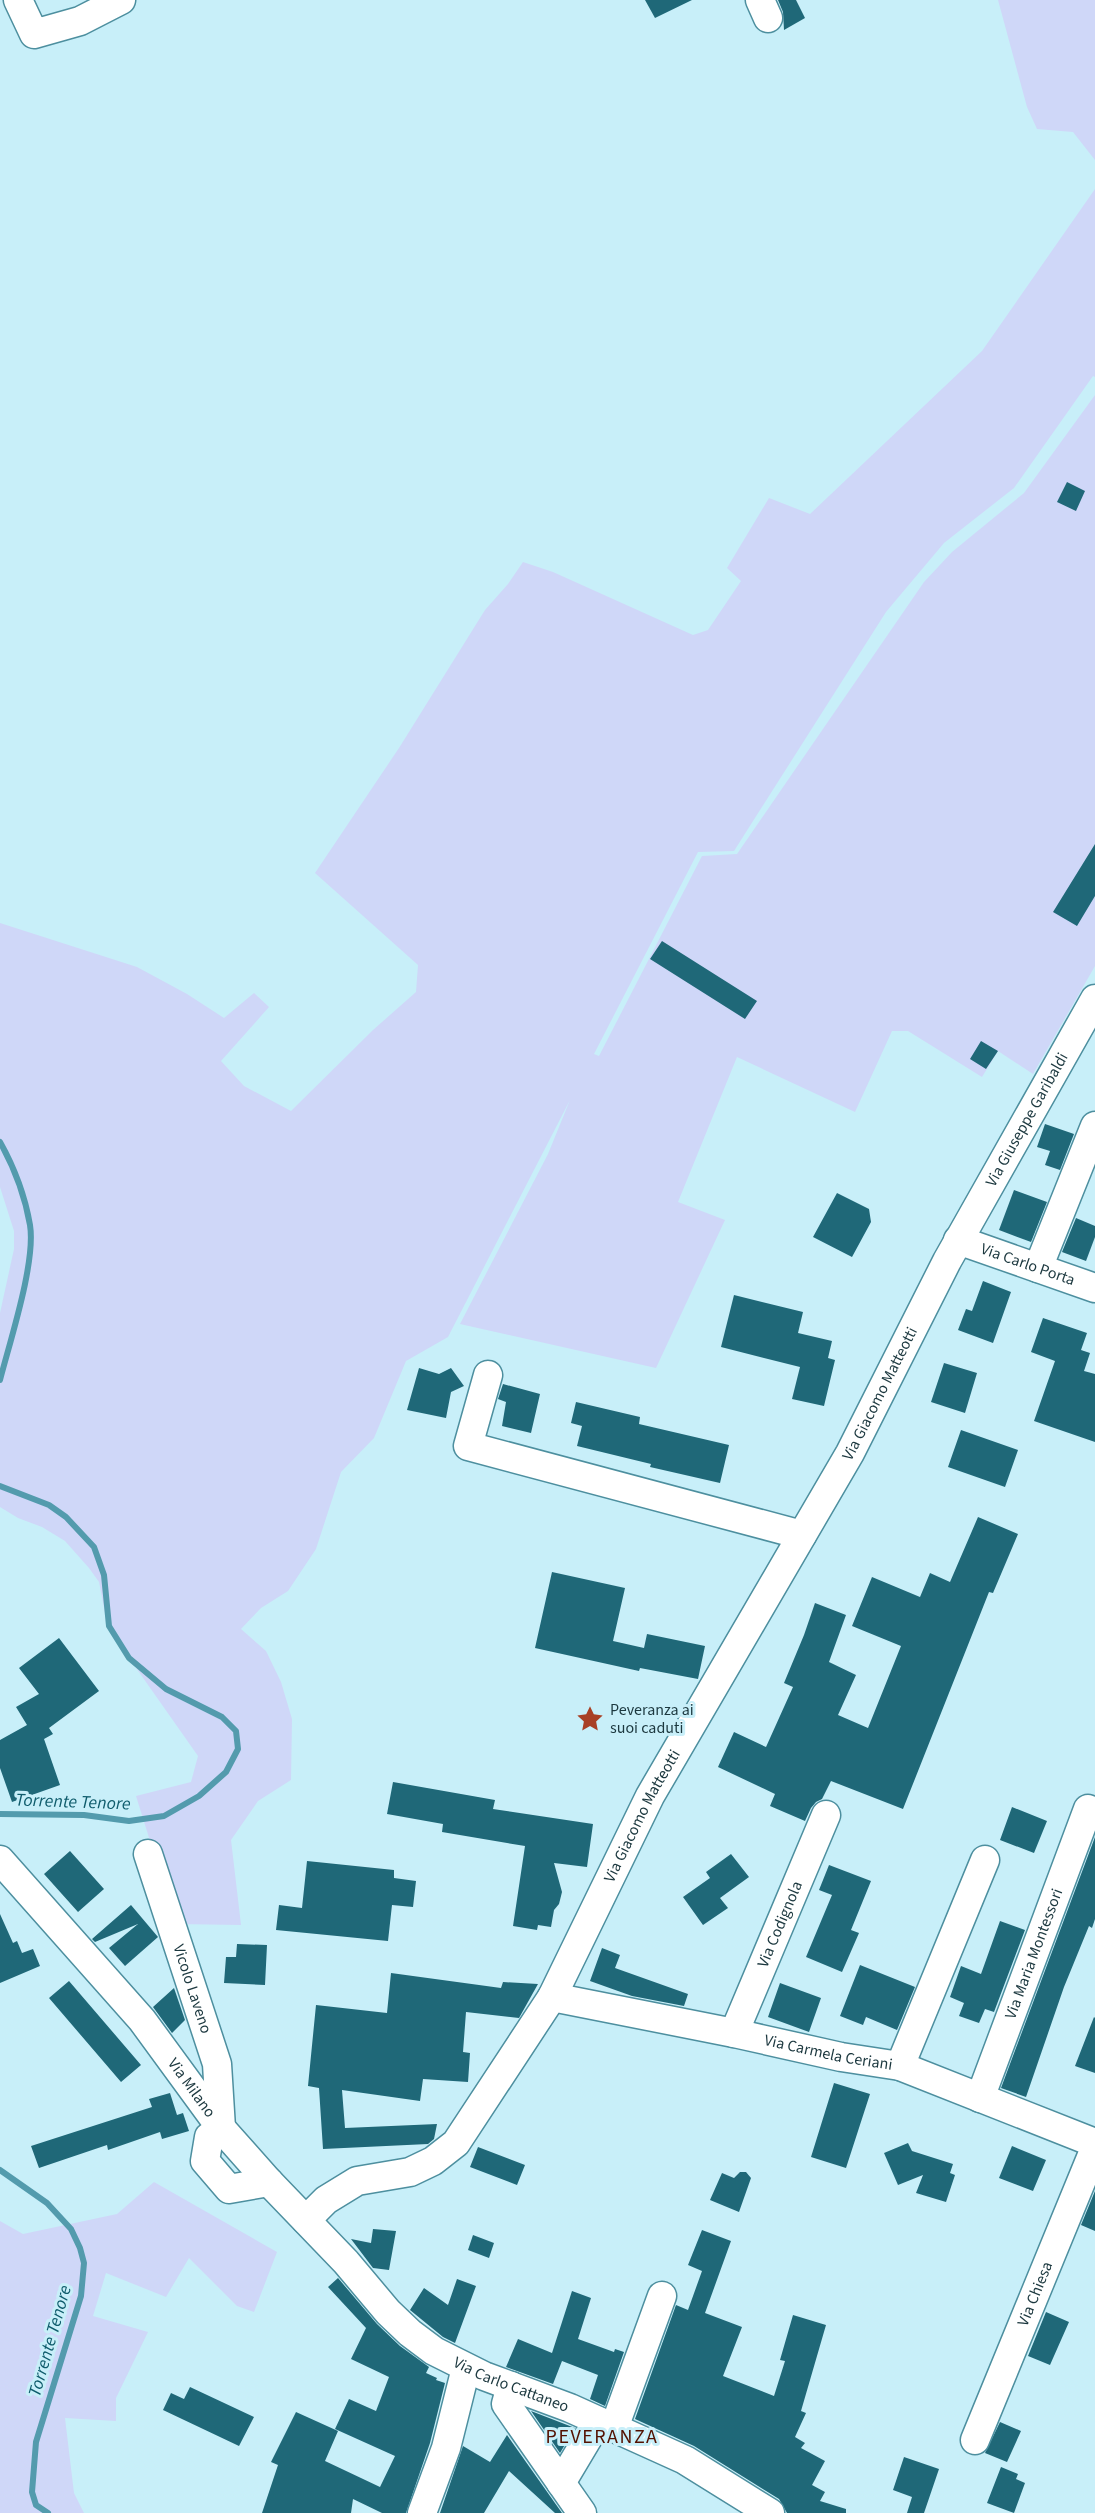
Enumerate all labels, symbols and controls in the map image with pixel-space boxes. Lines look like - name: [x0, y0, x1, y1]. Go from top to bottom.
- street label: Via Giuseppe Garibaldi: [980, 1049, 1073, 1191]
- street label: Via Carlo Porta: [978, 1238, 1078, 1291]
- street label: Via Giacomo Matteotti: [837, 1323, 923, 1464]
- place label: Peveranza ai suoi caduti: [610, 1699, 694, 1739]
- place icon: Peveranza ai suoi caduti: [575, 1704, 605, 1734]
- street label: Via Giacomo Matteotti: [599, 1746, 686, 1886]
- water label: Torrente Tenore: [15, 1788, 131, 1817]
- street label: Via Codignola: [752, 1878, 808, 1971]
- street label: Via Maria Montessori: [999, 1885, 1068, 2022]
- street label: Vicolo Laveno: [167, 1942, 217, 2036]
- street label: Via Carmela Ceriani: [762, 2029, 894, 2076]
- street label: Via Milano: [162, 2054, 221, 2122]
- street label: Via Chiesa: [1012, 2258, 1058, 2329]
- water label: Torrente Tenore: [22, 2282, 78, 2400]
- street label: Via Carlo Cattaneo: [449, 2351, 572, 2418]
- district label: PEVERANZA: [546, 2423, 658, 2451]

